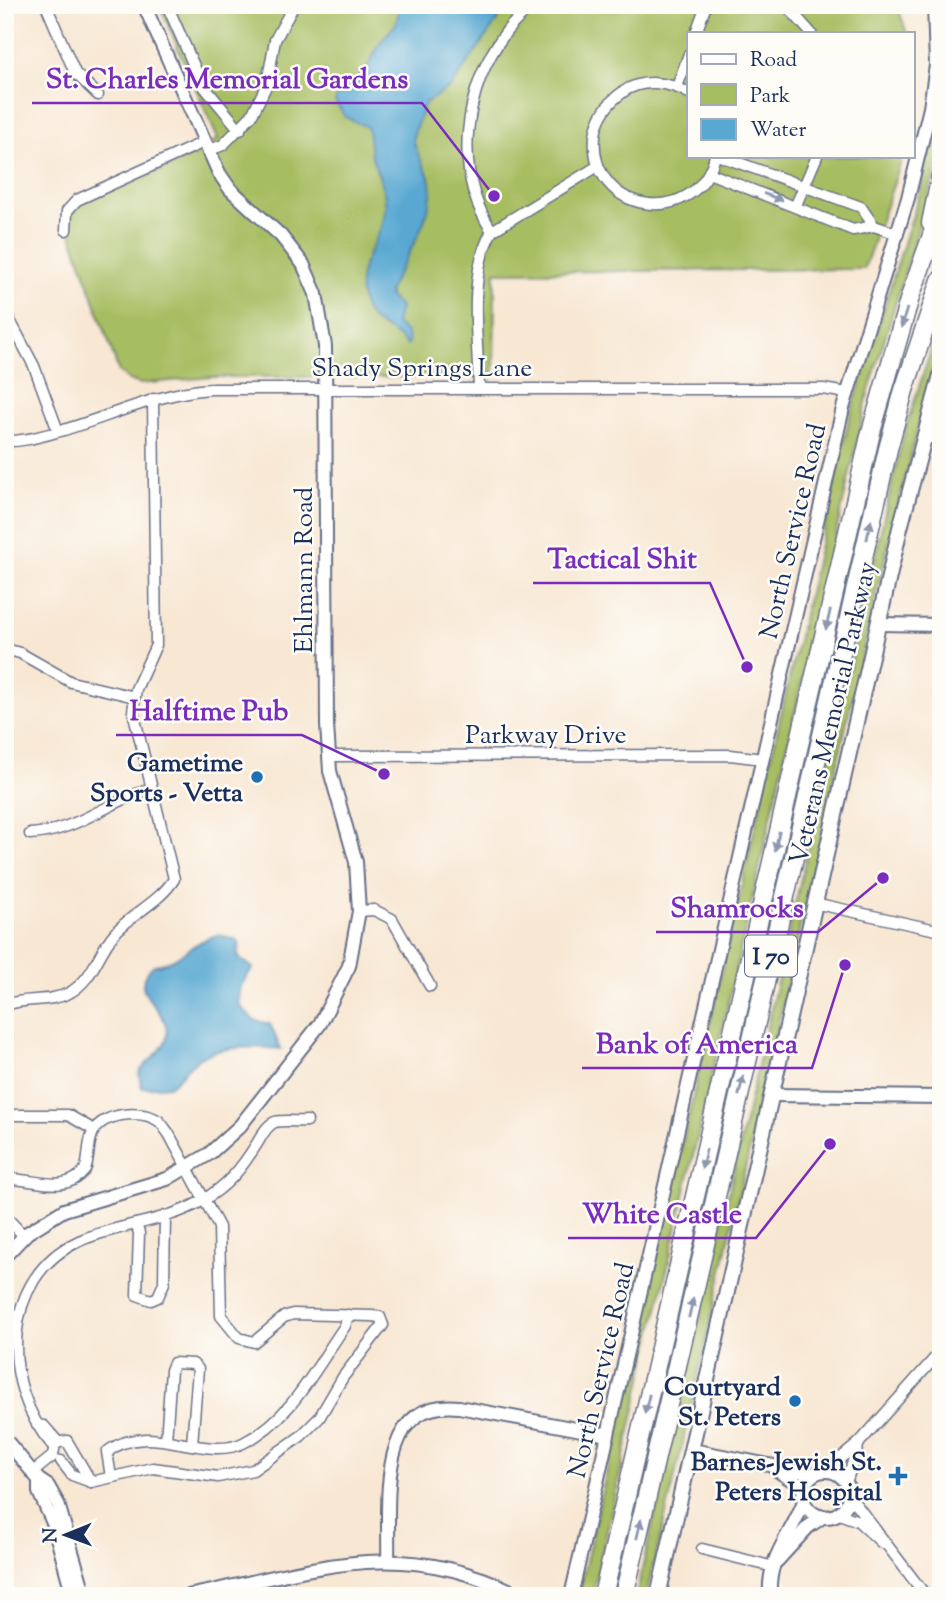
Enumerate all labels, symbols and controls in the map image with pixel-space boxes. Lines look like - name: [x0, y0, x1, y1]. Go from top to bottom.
- legend: [687, 32, 914, 158]
- text: Road: [750, 46, 797, 76]
- callout: St. Charles Memorial Gardens: [32, 54, 422, 103]
- text: St. Charles Memorial Gardens: [46, 61, 408, 101]
- text: Park: [750, 82, 791, 112]
- text: Water: [750, 116, 807, 146]
- one-way arrow: [762, 192, 783, 203]
- one-way arrow: [898, 308, 908, 329]
- street label: Shady Springs Lane: [312, 351, 532, 388]
- street label: North Service Road: [752, 420, 837, 643]
- street label: Ehlmann Road: [287, 486, 324, 653]
- one-way arrow: [864, 519, 875, 541]
- callout: Tactical Shit: [533, 534, 710, 583]
- text: Tactical Shit: [547, 541, 697, 581]
- street label: Veterans Memorial Parkway: [781, 558, 887, 869]
- one-way arrow: [822, 609, 833, 631]
- callout: Halftime Pub: [116, 686, 302, 735]
- text: Halftime Pub: [130, 693, 288, 733]
- street label: Parkway Drive: [465, 718, 627, 755]
- place label: Gametime Sports - Vetta: [90, 746, 243, 813]
- marker: Gametime Sports - Vetta: [249, 769, 265, 785]
- one-way arrow: [771, 830, 782, 852]
- callout: Shamrocks: [656, 883, 818, 932]
- text: Shamrocks: [670, 890, 804, 930]
- road number: I 70: [745, 936, 797, 976]
- callout: Bank of America: [582, 1019, 812, 1068]
- text: Bank of America: [596, 1026, 798, 1066]
- one-way arrow: [736, 1075, 747, 1097]
- one-way arrow: [698, 1148, 709, 1170]
- callout: White Castle: [568, 1189, 756, 1238]
- text: White Castle: [582, 1196, 742, 1236]
- street label: North Service Road: [560, 1259, 645, 1482]
- one-way arrow: [685, 1296, 696, 1318]
- place label: Courtyard St. Peters: [664, 1370, 781, 1437]
- one-way arrow: [642, 1393, 653, 1415]
- marker: Courtyard St. Peters: [787, 1393, 803, 1409]
- place label: Barnes-Jewish St. Peters Hospital: [691, 1445, 883, 1512]
- marker: Barnes-Jewish St. Peters Hospital: [888, 1466, 908, 1486]
- north arrow: [32, 1500, 102, 1570]
- one-way arrow: [634, 1518, 645, 1540]
- text: N: [38, 1527, 65, 1543]

